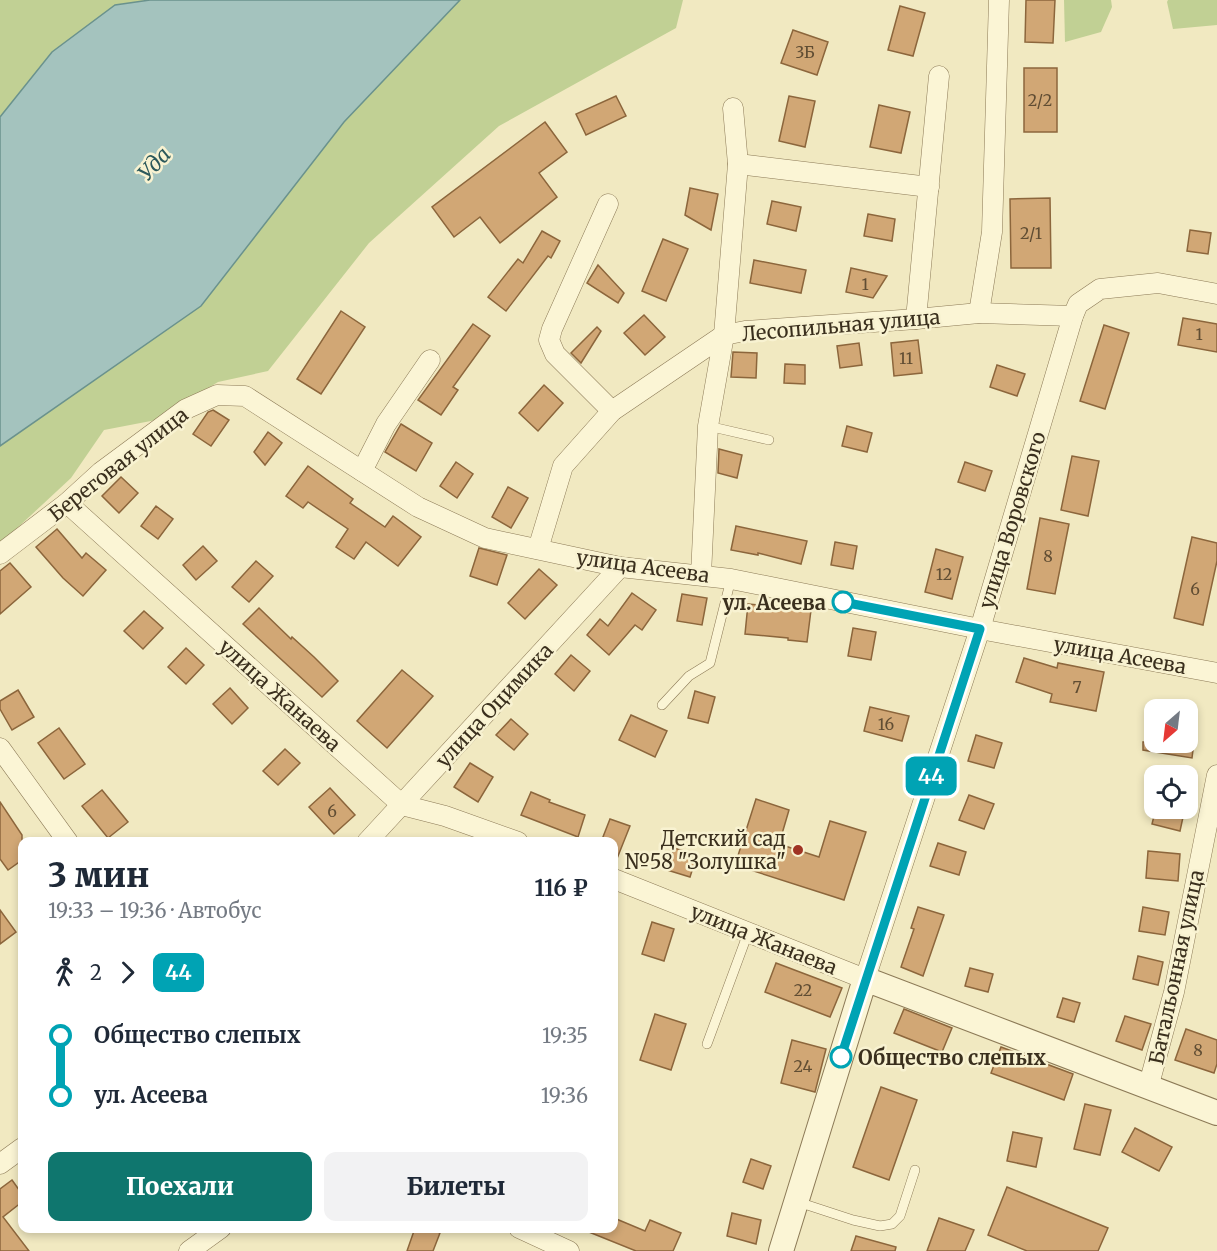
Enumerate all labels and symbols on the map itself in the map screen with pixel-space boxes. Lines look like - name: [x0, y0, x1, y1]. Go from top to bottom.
- house number: 3Б: [795, 42, 815, 62]
- house number: 2/2: [1028, 90, 1052, 110]
- water label: Уда: [132, 141, 176, 187]
- house number: 2/1: [1020, 223, 1042, 243]
- house number: 1: [861, 274, 869, 294]
- street label: Лесопильная улица: [741, 304, 941, 346]
- house number: 1: [1195, 324, 1203, 344]
- house number: 11: [899, 348, 913, 368]
- street label: Береговая улица: [43, 401, 193, 526]
- street label: улица Воровского: [973, 428, 1051, 611]
- street label: улица Асеева: [575, 544, 711, 588]
- house number: 8: [1043, 546, 1053, 566]
- house number: 12: [936, 564, 952, 584]
- house number: 6: [1190, 579, 1200, 599]
- place label: ул. Асеева: [723, 590, 826, 615]
- marker: ул. Асеева: [832, 591, 854, 613]
- street label: улица Асеева: [1052, 631, 1188, 679]
- street label: улица Жанаева: [214, 634, 346, 757]
- street label: улица Оцимика: [430, 637, 558, 772]
- house number: 7: [1072, 677, 1082, 697]
- north arrow: [1144, 699, 1198, 753]
- house number: 16: [878, 714, 894, 734]
- line badge: 44: [904, 756, 958, 796]
- house number: 6: [327, 801, 337, 821]
- place label: Детский сад №58 "Золушка": [625, 826, 786, 874]
- marker: Детский сад №58 "Золушка": [791, 843, 805, 857]
- street label: Батальонная улица: [1143, 867, 1209, 1067]
- street label: улица Жанаева: [687, 898, 841, 980]
- house number: 22: [794, 980, 812, 1000]
- house number: 8: [1193, 1040, 1203, 1060]
- place label: Общество слепых: [858, 1045, 1046, 1070]
- marker: Общество слепых: [830, 1046, 852, 1068]
- house number: 24: [794, 1056, 813, 1076]

